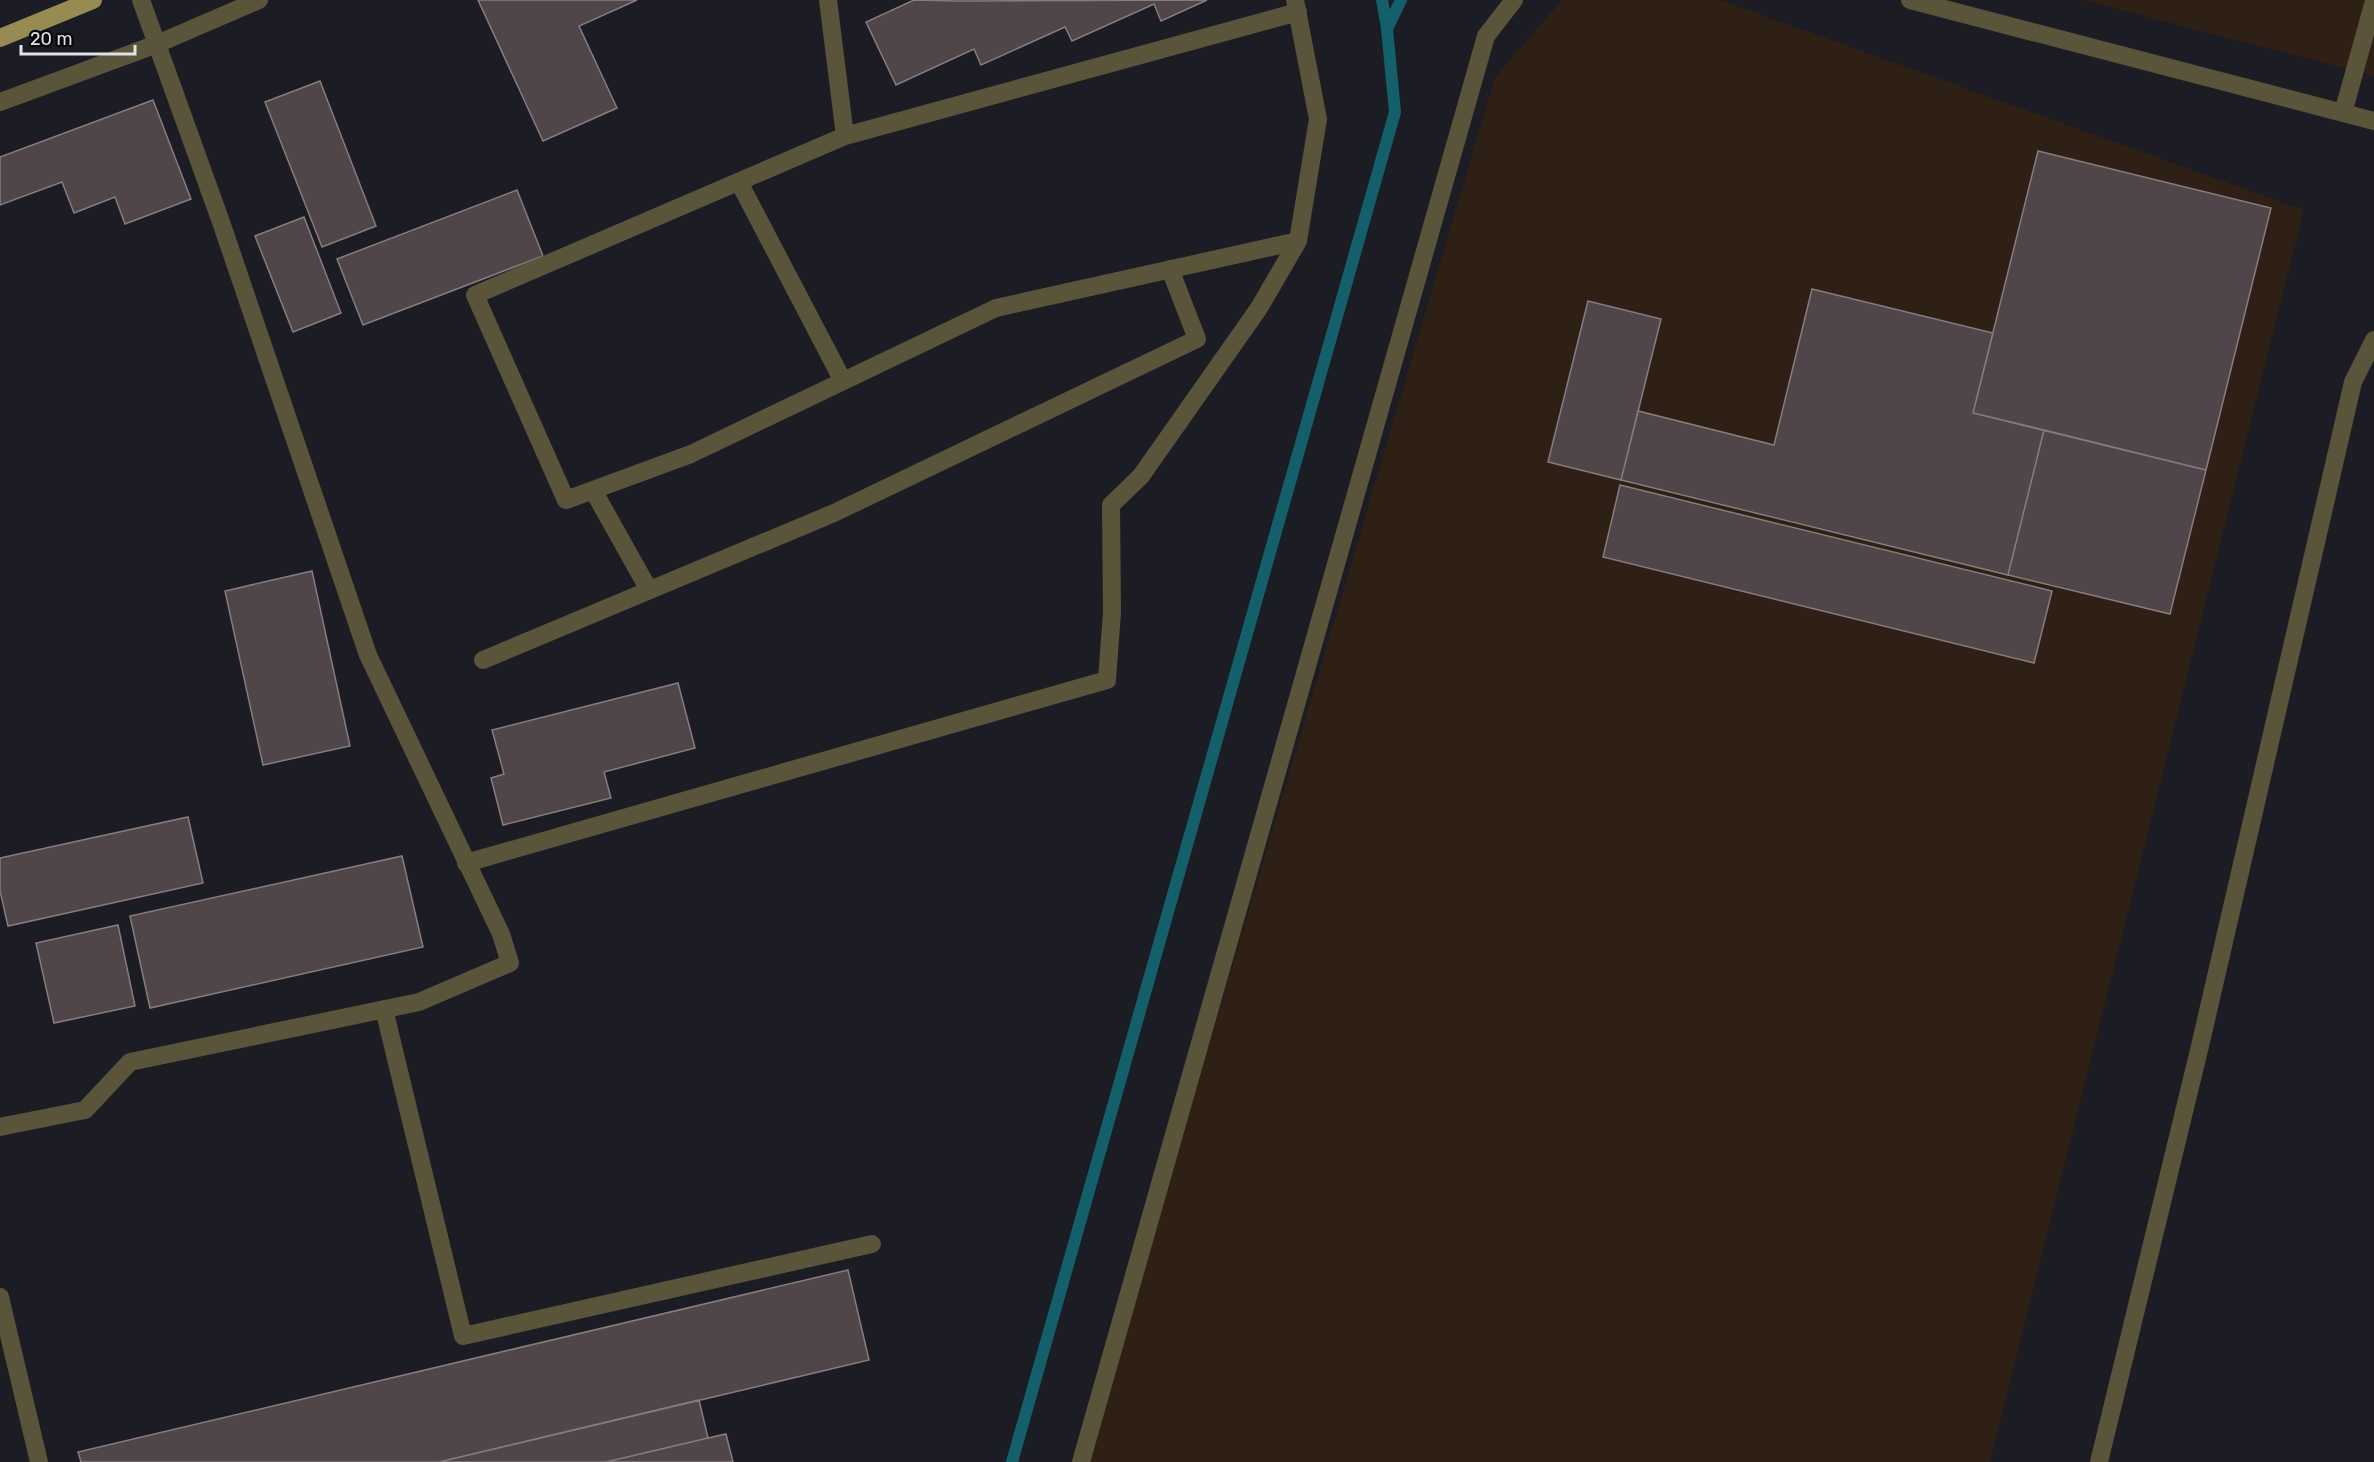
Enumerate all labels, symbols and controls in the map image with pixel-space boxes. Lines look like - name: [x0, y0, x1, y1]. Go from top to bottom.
- scale bar: [21, 18, 135, 56]
- text: 20 m: [30, 28, 72, 50]

